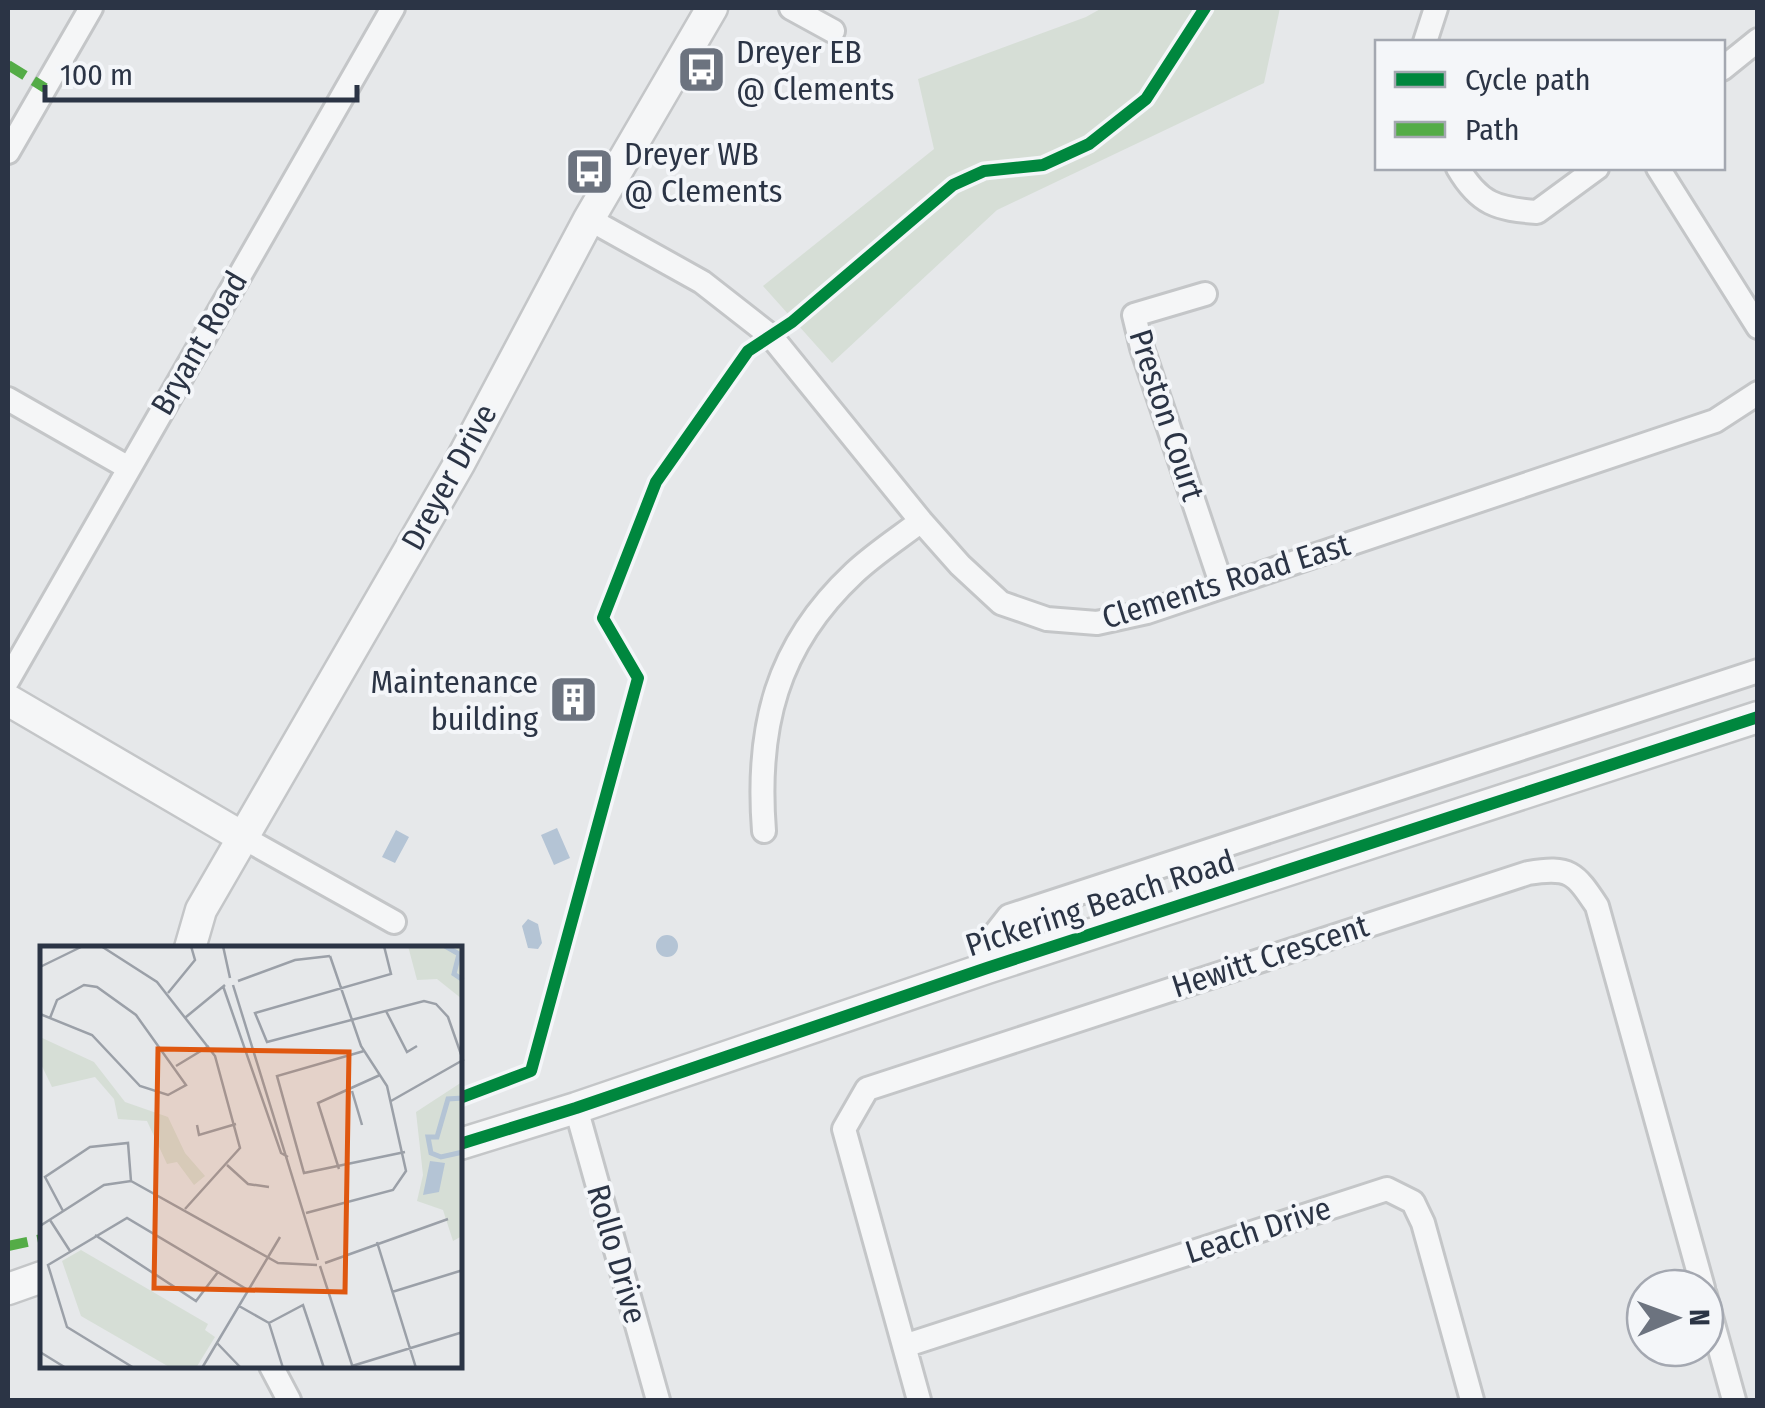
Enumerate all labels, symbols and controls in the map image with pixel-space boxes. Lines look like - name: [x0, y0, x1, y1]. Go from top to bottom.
- place label: Dreyer EB @ Clements: [736, 33, 895, 108]
- scale bar: [45, 40, 358, 102]
- legend: [1375, 40, 1725, 170]
- bus stop icon: Dreyer EB @ Clements: [675, 44, 727, 96]
- text: 100 m: [60, 57, 133, 93]
- text: Cycle path: [1465, 62, 1591, 98]
- text: Path: [1465, 112, 1519, 148]
- place label: Dreyer WB @ Clements: [624, 135, 783, 210]
- bus stop icon: Dreyer WB @ Clements: [563, 146, 615, 198]
- street label: Bryant Road: [143, 264, 255, 422]
- street label: Preston Court: [1121, 325, 1213, 506]
- street label: Dreyer Drive: [393, 397, 505, 557]
- street label: Clements Road East: [1098, 525, 1355, 637]
- place label: Maintenance building: [371, 663, 538, 738]
- building icon: Maintenance building: [547, 674, 599, 726]
- street label: Pickering Beach Road: [961, 842, 1239, 964]
- street label: Hewitt Crescent: [1167, 906, 1374, 1006]
- inset map: [40, 946, 462, 1368]
- street label: Rollo Drive: [579, 1180, 655, 1328]
- street label: Leach Drive: [1181, 1189, 1335, 1271]
- north arrow: [1625, 1268, 1725, 1368]
- text: N: [1683, 1309, 1716, 1326]

